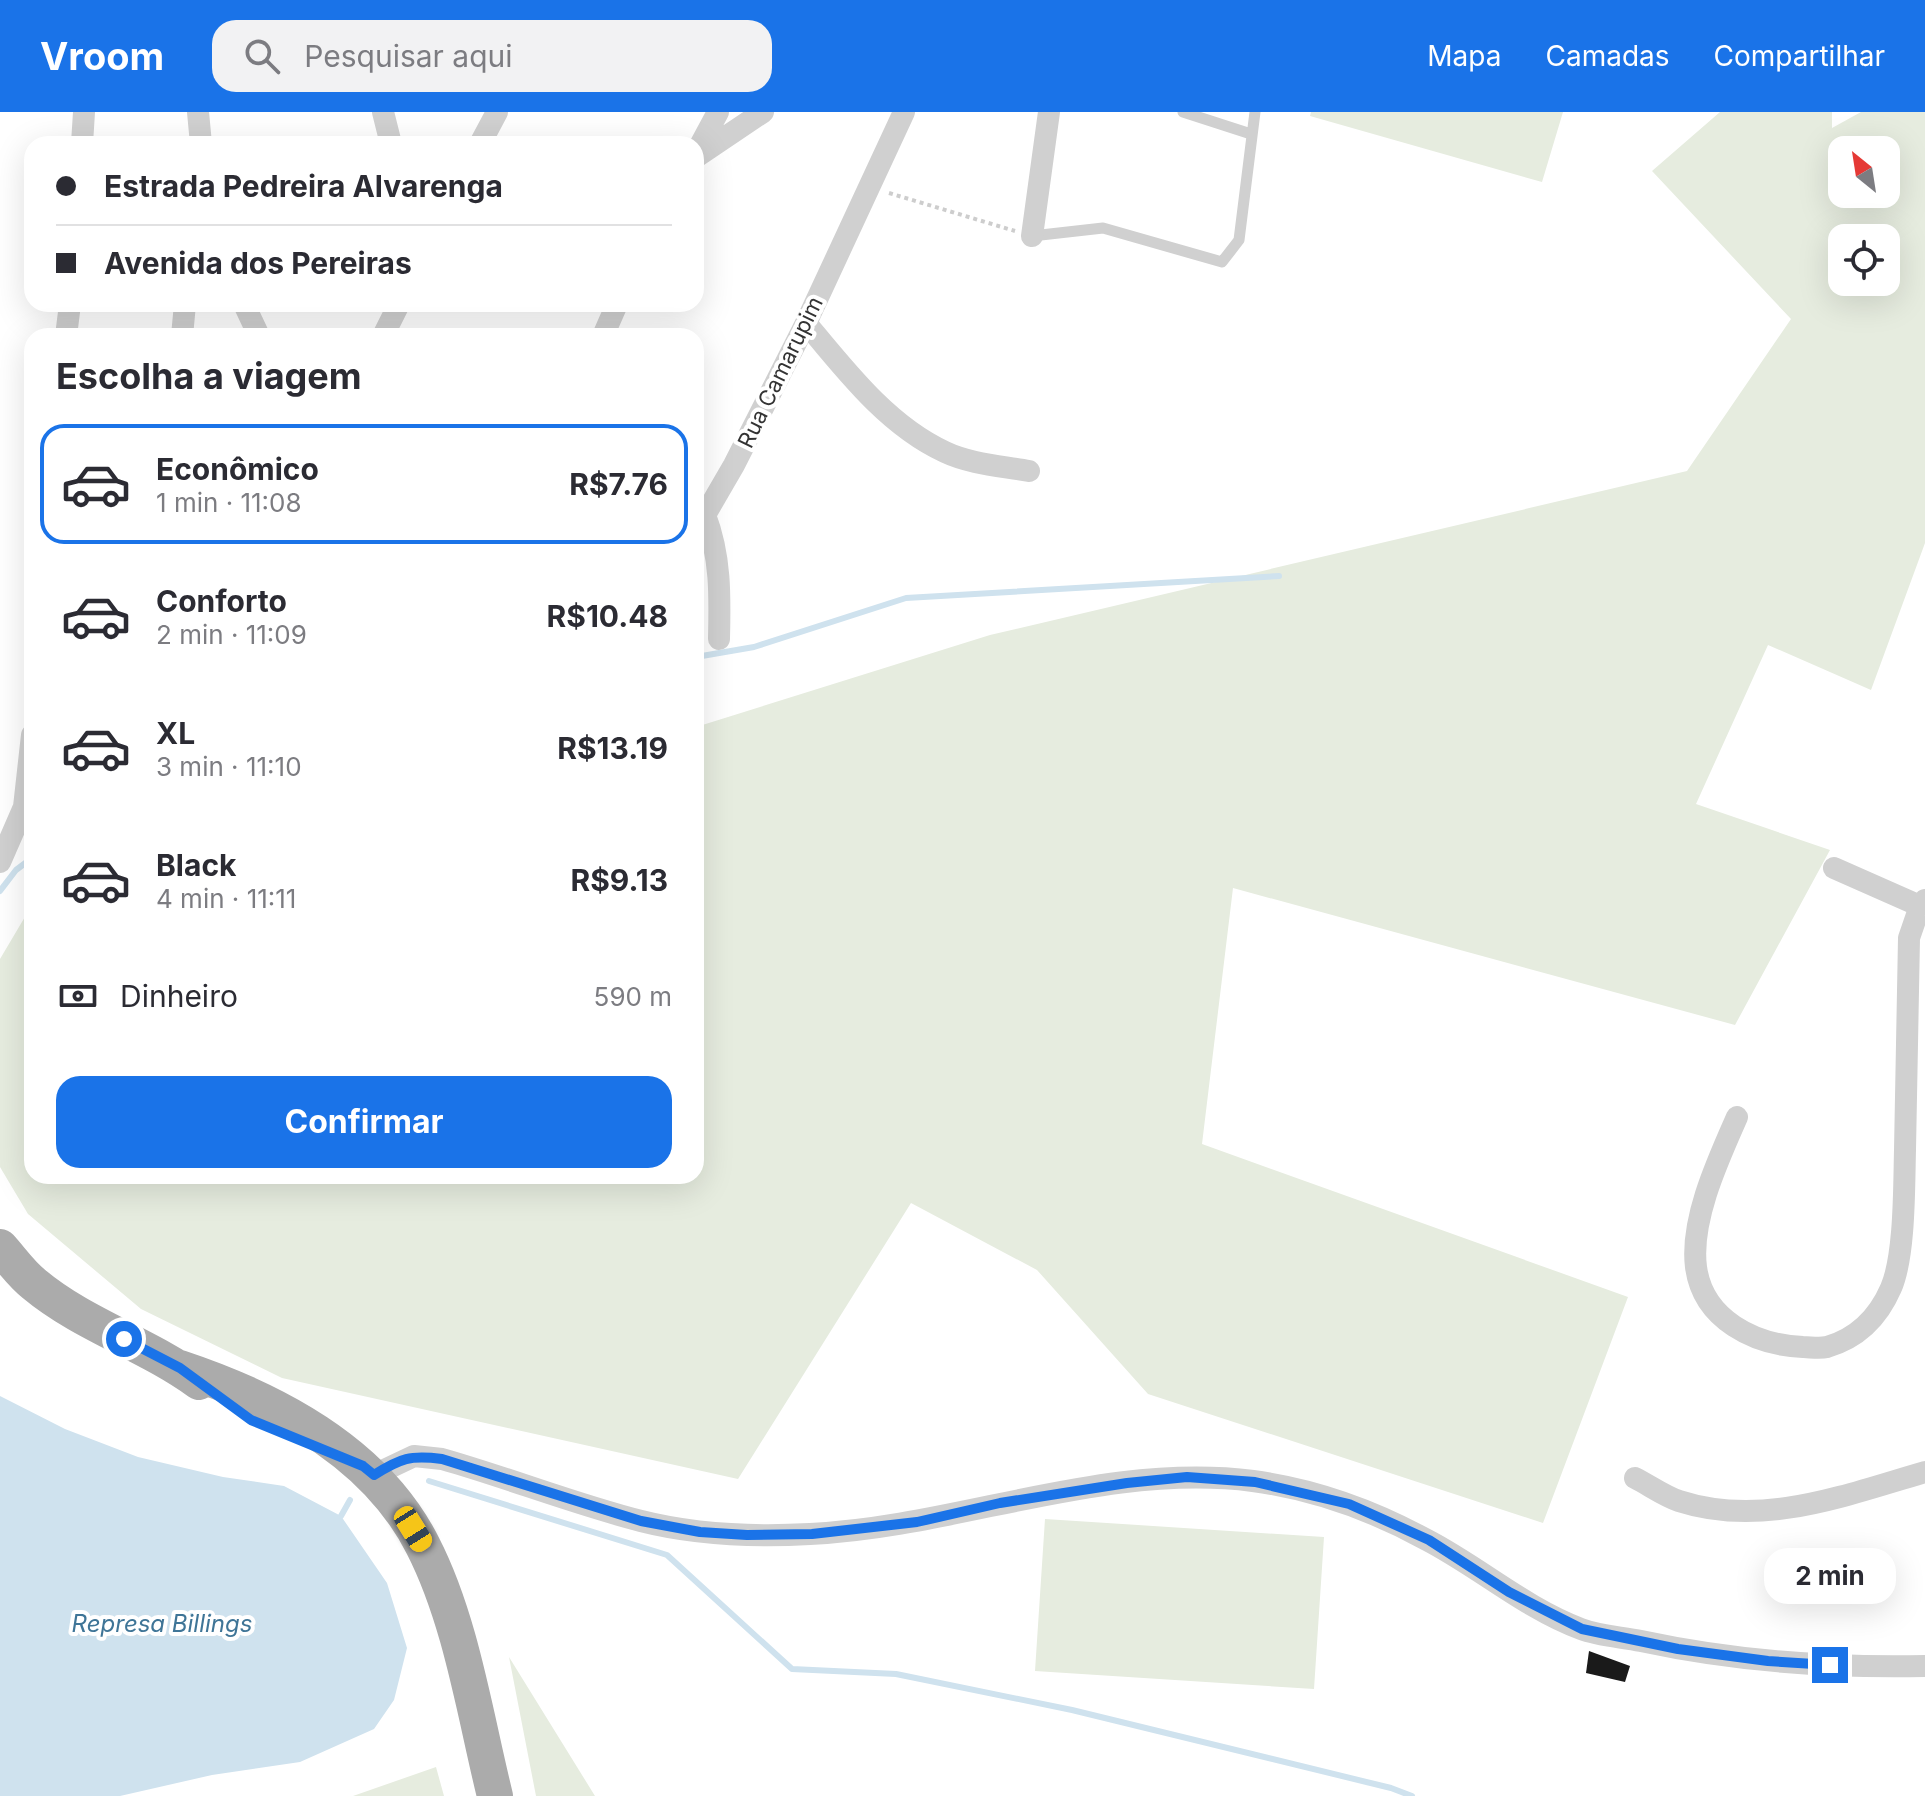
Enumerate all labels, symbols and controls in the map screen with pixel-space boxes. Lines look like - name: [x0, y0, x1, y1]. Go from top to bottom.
- search box: [212, 20, 772, 92]
- text: Vroom: [40, 33, 164, 79]
- icon: search: [240, 34, 284, 78]
- text: Pesquisar aqui: [304, 38, 513, 74]
- text: Mapa: [1427, 39, 1501, 73]
- text: Camadas: [1545, 39, 1670, 73]
- text: Compartilhar: [1714, 39, 1885, 73]
- north arrow: [1828, 136, 1900, 208]
- map controls: [1828, 136, 1900, 296]
- text: Estrada Pedreira Alvarenga: [104, 168, 503, 204]
- button: locate: [1828, 224, 1900, 296]
- text: Avenida dos Pereiras: [104, 245, 412, 281]
- street label: Rua Camarupim: [732, 292, 828, 452]
- text: Escolha a viagem: [56, 354, 362, 398]
- icon: car: [60, 448, 132, 520]
- text: Econômico: [156, 451, 319, 487]
- text: R$7.76: [569, 466, 668, 502]
- text: 1 min · 11:08: [156, 487, 302, 518]
- icon: car: [60, 580, 132, 652]
- text: Conforto: [156, 583, 287, 619]
- text: R$10.48: [547, 598, 668, 634]
- text: 2 min · 11:09: [156, 619, 307, 650]
- icon: car: [60, 712, 132, 784]
- text: XL: [156, 715, 195, 751]
- text: R$13.19: [557, 730, 668, 766]
- text: 3 min · 11:10: [156, 751, 302, 782]
- icon: car: [60, 844, 132, 916]
- text: Black: [156, 847, 236, 883]
- text: R$9.13: [570, 862, 668, 898]
- text: 4 min · 11:11: [156, 883, 296, 914]
- icon: cash: [56, 974, 100, 1018]
- text: Dinheiro: [120, 978, 238, 1014]
- text: 590 m: [594, 981, 672, 1012]
- button: Confirmar: [56, 1076, 672, 1168]
- route start: [106, 1321, 142, 1357]
- car: [390, 1502, 436, 1556]
- callout: 2 min: [1764, 1549, 1896, 1605]
- text: 2 min: [1795, 1560, 1865, 1591]
- water label: Represa Billings: [72, 1609, 252, 1638]
- route end: [1812, 1647, 1848, 1683]

